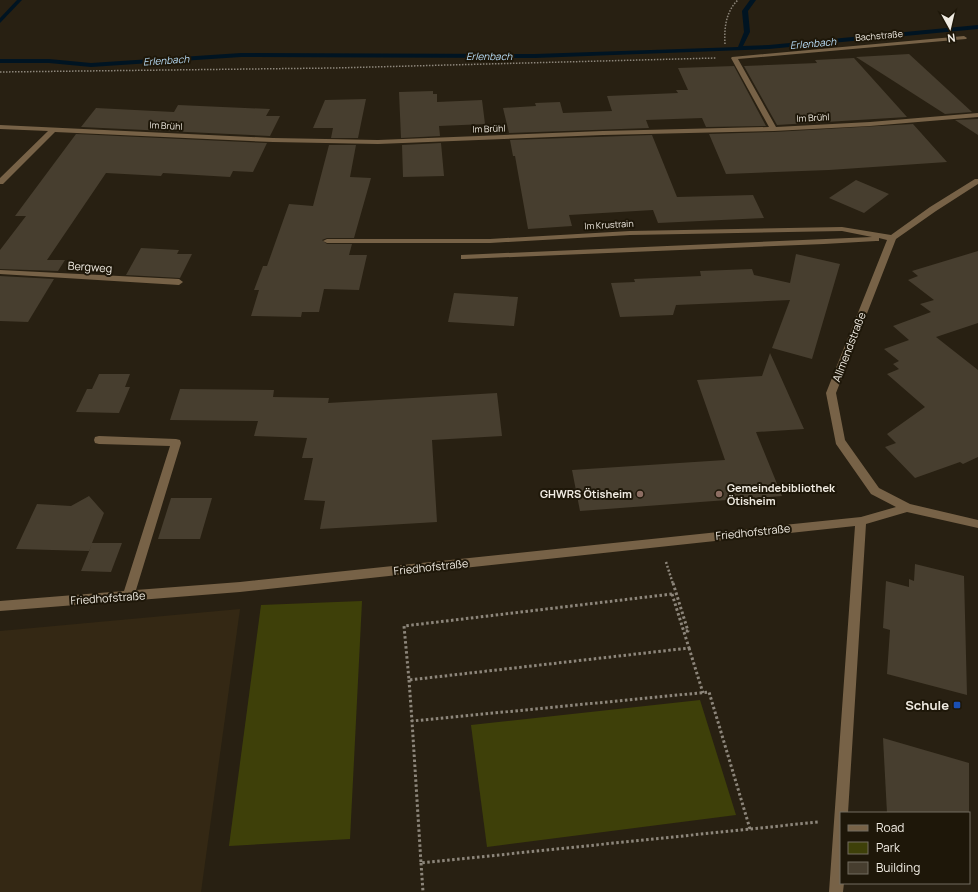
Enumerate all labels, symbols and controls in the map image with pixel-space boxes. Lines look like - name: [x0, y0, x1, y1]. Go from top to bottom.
- north arrow: [930, 8, 970, 48]
- street label: Bachstraße: [855, 27, 903, 44]
- text: N: [946, 30, 956, 46]
- water label: Erlenbach: [789, 34, 838, 52]
- water label: Erlenbach: [466, 49, 513, 63]
- water label: Erlenbach: [142, 51, 191, 69]
- street label: Im Brühl: [796, 110, 830, 125]
- street label: Im Brühl: [149, 118, 183, 133]
- street label: Im Brühl: [472, 121, 506, 136]
- street label: Im Krustrain: [584, 217, 634, 232]
- street label: Bergweg: [67, 257, 113, 276]
- street label: Allmendstraße: [828, 309, 869, 384]
- place label: Gemeindebibliothek Ötisheim: [727, 480, 836, 508]
- place label: GHWRS Ötisheim: [540, 486, 632, 501]
- marker: GHWRS Ötisheim: [635, 489, 645, 499]
- marker: Gemeindebibliothek Ötisheim: [714, 489, 724, 499]
- street label: Friedhofstraße: [715, 520, 792, 543]
- street label: Friedhofstraße: [393, 555, 470, 578]
- street label: Friedhofstraße: [70, 587, 146, 608]
- place label: Schule: [905, 696, 949, 714]
- marker: Schule: [952, 700, 962, 710]
- legend: [840, 812, 970, 884]
- text: Road: [876, 819, 904, 836]
- text: Park: [876, 839, 901, 856]
- text: Building: [876, 859, 920, 876]

